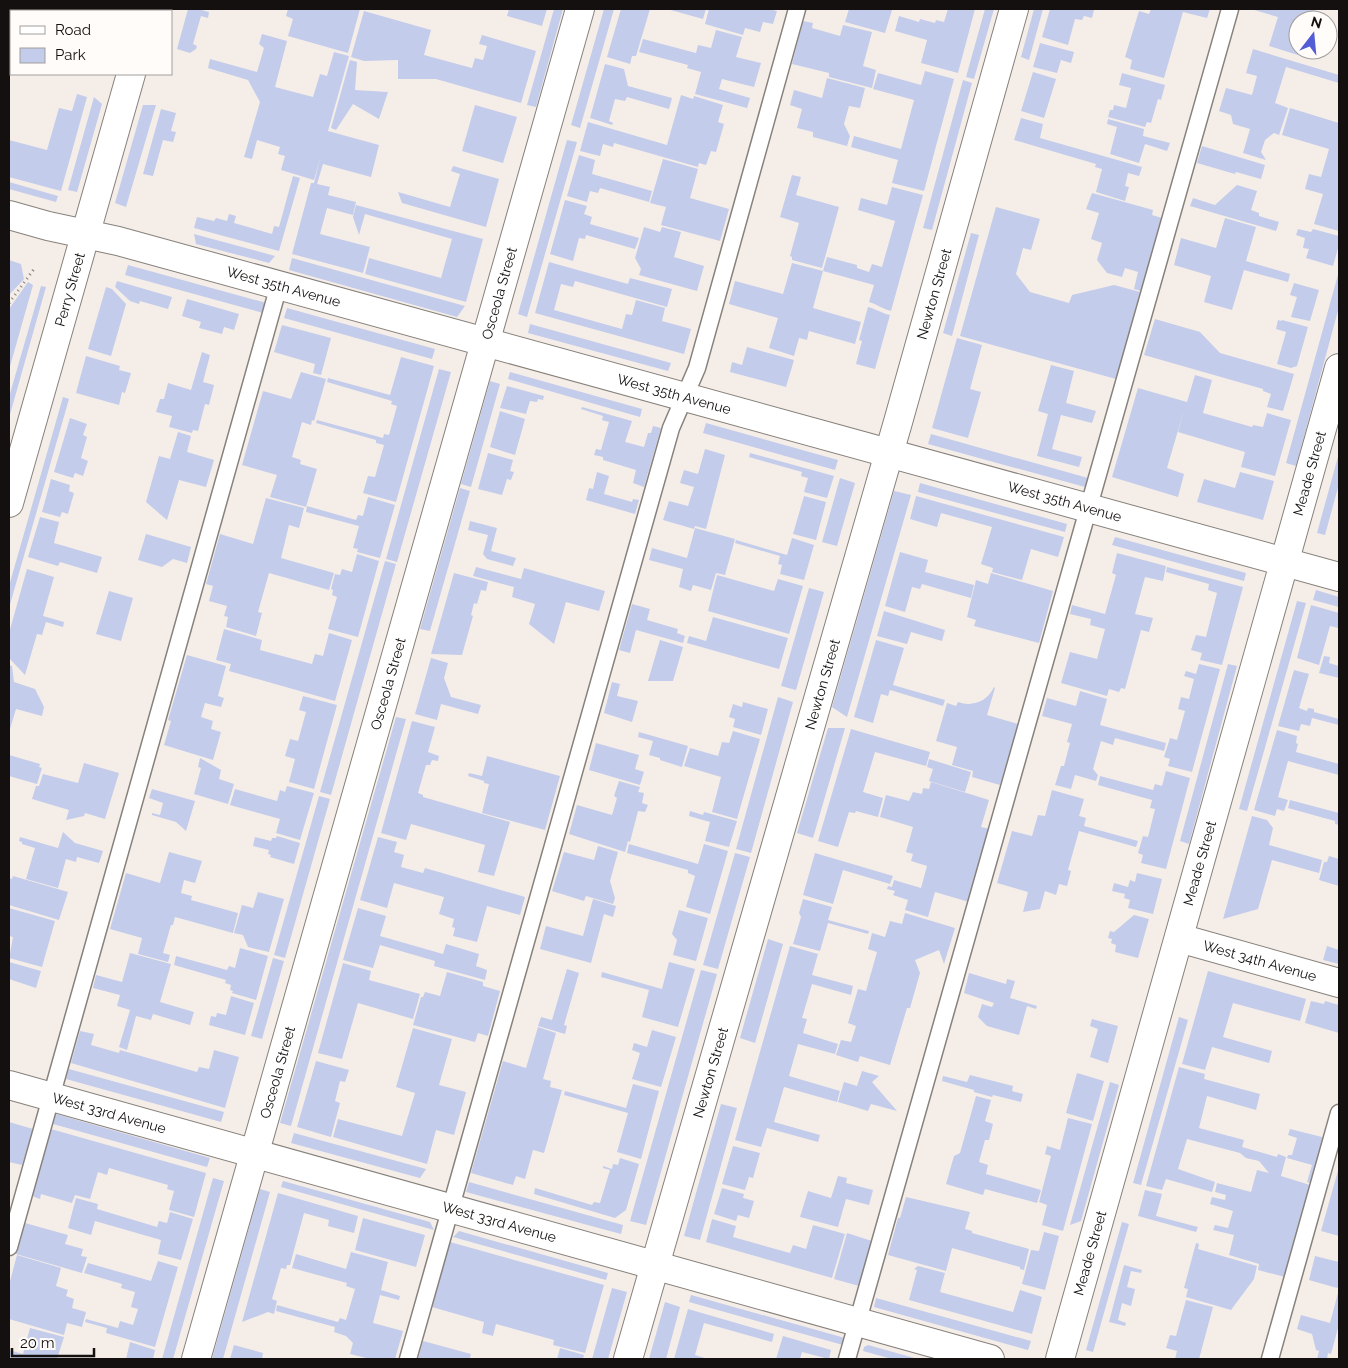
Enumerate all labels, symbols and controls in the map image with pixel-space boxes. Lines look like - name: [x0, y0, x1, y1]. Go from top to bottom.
- legend: [10, 10, 172, 75]
- north arrow: [1288, 10, 1338, 60]
- text: N: [1309, 13, 1324, 32]
- text: Road: [55, 21, 91, 39]
- text: Park: [55, 46, 86, 64]
- street label: Osceola Street: [478, 245, 520, 341]
- street label: Newton Street: [914, 247, 954, 341]
- street label: Perry Street: [52, 250, 88, 328]
- street label: West 35th Avenue: [225, 263, 342, 310]
- street label: West 35th Avenue: [616, 371, 733, 417]
- street label: Meade Street: [1290, 429, 1329, 518]
- street label: West 35th Avenue: [1006, 478, 1123, 525]
- street label: Osceola Street: [367, 635, 409, 732]
- street label: Newton Street: [802, 637, 843, 732]
- street label: Meade Street: [1180, 819, 1219, 908]
- street label: West 34th Avenue: [1201, 937, 1318, 984]
- street label: Osceola Street: [257, 1024, 298, 1120]
- street label: Newton Street: [690, 1025, 731, 1120]
- street label: West 33rd Avenue: [50, 1089, 168, 1137]
- street label: West 33rd Avenue: [440, 1198, 558, 1245]
- street label: Meade Street: [1070, 1209, 1109, 1297]
- scale bar: [12, 1326, 95, 1358]
- text: 20 m: [20, 1334, 55, 1352]

